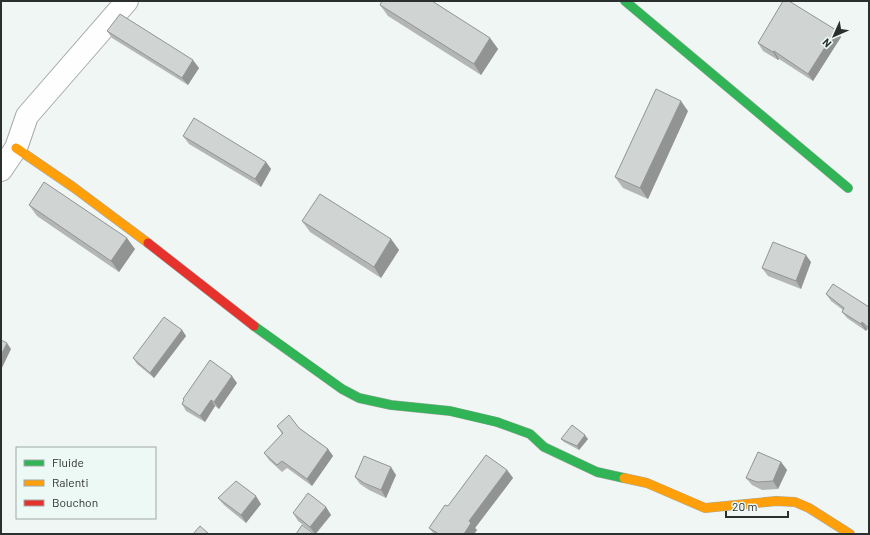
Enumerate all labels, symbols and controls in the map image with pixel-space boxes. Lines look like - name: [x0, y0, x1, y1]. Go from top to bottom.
- north arrow: [814, 16, 854, 56]
- text: N: [819, 36, 834, 51]
- legend: [16, 447, 156, 519]
- text: Fluide: [52, 455, 84, 469]
- text: Ralenti: [52, 475, 89, 489]
- scale bar: [726, 493, 788, 519]
- text: Bouchon: [52, 495, 98, 509]
- text: 20 m: [732, 499, 758, 513]

